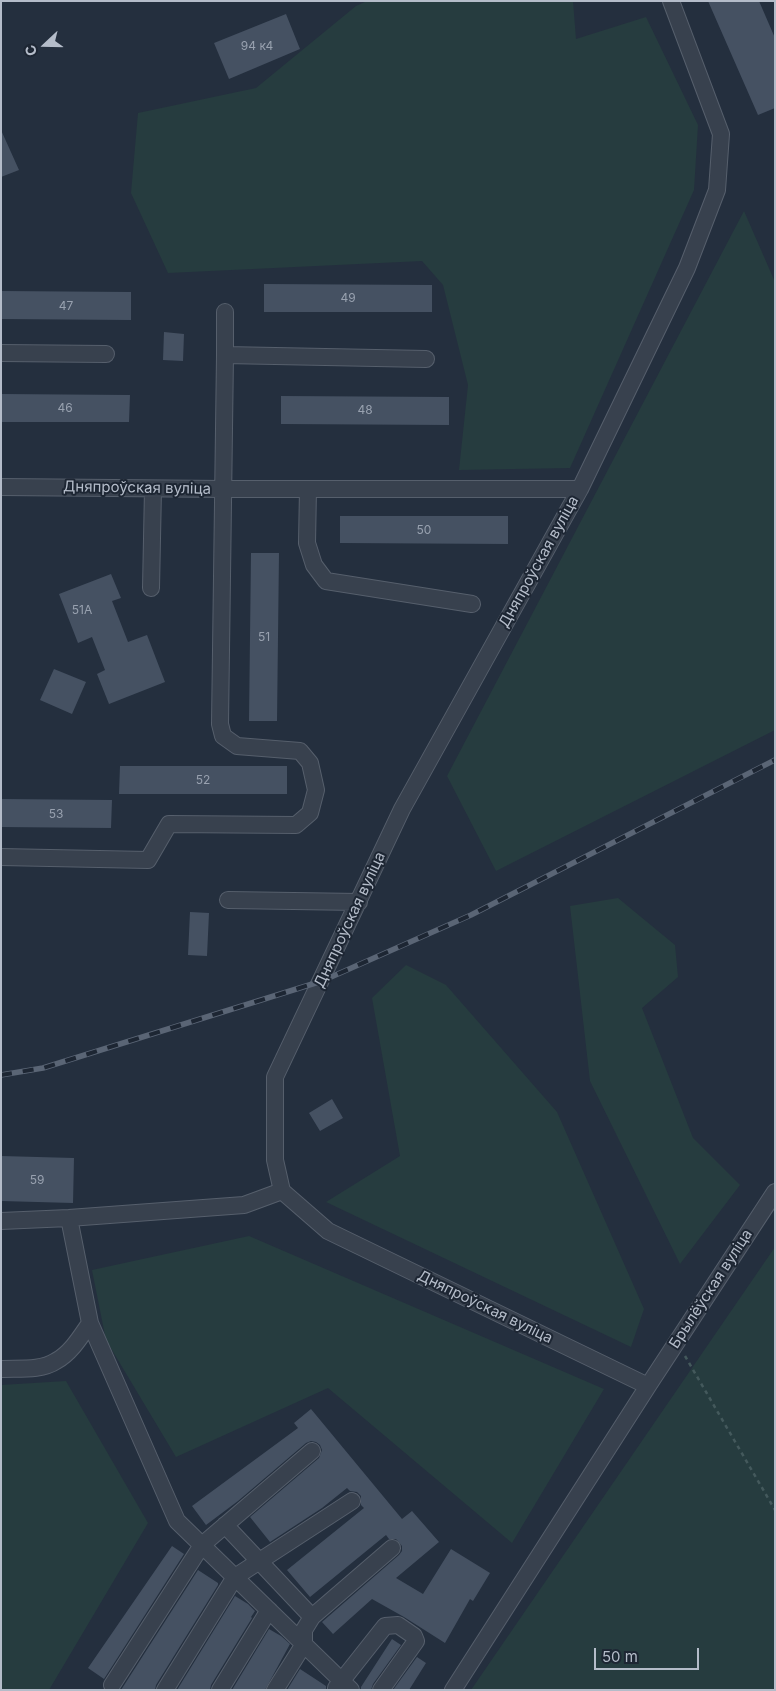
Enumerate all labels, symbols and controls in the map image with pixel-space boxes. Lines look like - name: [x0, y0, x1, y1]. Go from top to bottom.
- north arrow: [20, 20, 70, 70]
- house number: 94 к4: [241, 39, 273, 53]
- text: С: [21, 43, 40, 58]
- house number: 49: [340, 291, 356, 305]
- house number: 47: [59, 299, 73, 313]
- house number: 46: [57, 401, 73, 415]
- house number: 48: [357, 403, 373, 417]
- street label: Дняпроўская вуліца: [63, 478, 211, 498]
- street label: Дняпроўская вуліца: [495, 493, 583, 631]
- house number: 50: [417, 523, 431, 537]
- house number: 51А: [72, 603, 92, 617]
- house number: 51: [258, 630, 270, 644]
- house number: 52: [196, 773, 210, 787]
- house number: 53: [49, 807, 63, 821]
- street label: Дняпроўская вуліца: [311, 849, 389, 991]
- house number: 59: [30, 1173, 44, 1187]
- street label: Брылёўская вуліца: [666, 1226, 756, 1352]
- street label: Дняпроўская вуліца: [415, 1267, 555, 1347]
- scale bar: [596, 1638, 701, 1670]
- text: 50 m: [602, 1647, 638, 1666]

